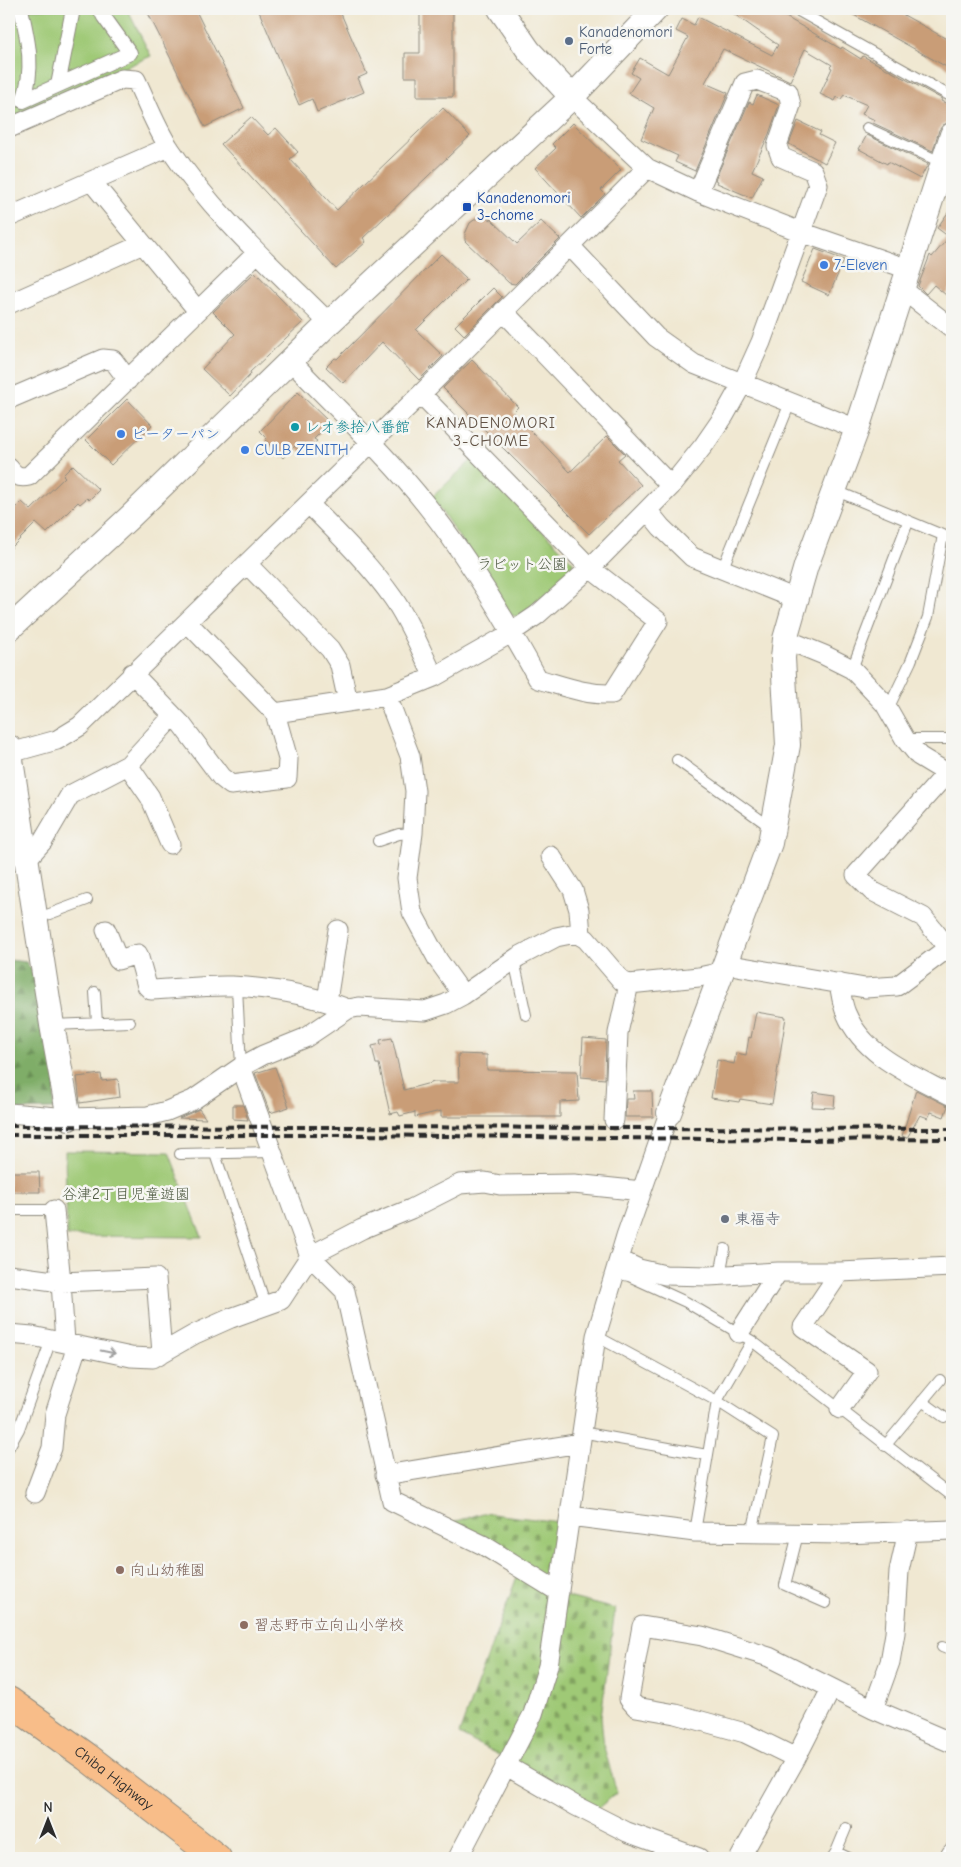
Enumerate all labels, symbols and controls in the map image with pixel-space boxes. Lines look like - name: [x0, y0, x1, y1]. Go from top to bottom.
- place label: Kanadenomori Forte: [579, 23, 673, 58]
- marker: Kanadenomori Forte: [563, 35, 575, 47]
- place label: Kanadenomori 3-chome: [477, 189, 571, 224]
- marker: Kanadenomori 3-chome: [461, 201, 473, 213]
- place label: 7-Eleven: [834, 256, 888, 274]
- marker: 7-Eleven: [818, 259, 830, 271]
- district label: KANADENOMORI 3-CHOME: [426, 414, 556, 450]
- place label: レオ参拾八番館: [305, 418, 410, 436]
- marker: レオ参拾八番館: [289, 421, 301, 433]
- place label: ピーターパン: [131, 425, 220, 443]
- marker: ピーターパン: [115, 428, 127, 440]
- place label: CULB ZENITH: [255, 441, 349, 459]
- marker: CULB ZENITH: [239, 444, 251, 456]
- park label: ラビット公園: [477, 555, 567, 573]
- park label: 谷津2丁目児童遊園: [62, 1185, 190, 1203]
- place label: 東福寺: [735, 1210, 780, 1228]
- marker: 東福寺: [719, 1213, 731, 1225]
- one-way arrow: [100, 1348, 116, 1358]
- place label: 向山幼稚園: [130, 1561, 205, 1579]
- marker: 向山幼稚園: [114, 1564, 126, 1576]
- place label: 習志野市立向山小学校: [254, 1616, 404, 1634]
- marker: 習志野市立向山小学校: [238, 1619, 250, 1631]
- street label: Chiba Highway: [71, 1742, 157, 1814]
- north arrow: [22, 1794, 72, 1844]
- text: N: [43, 1799, 53, 1816]

